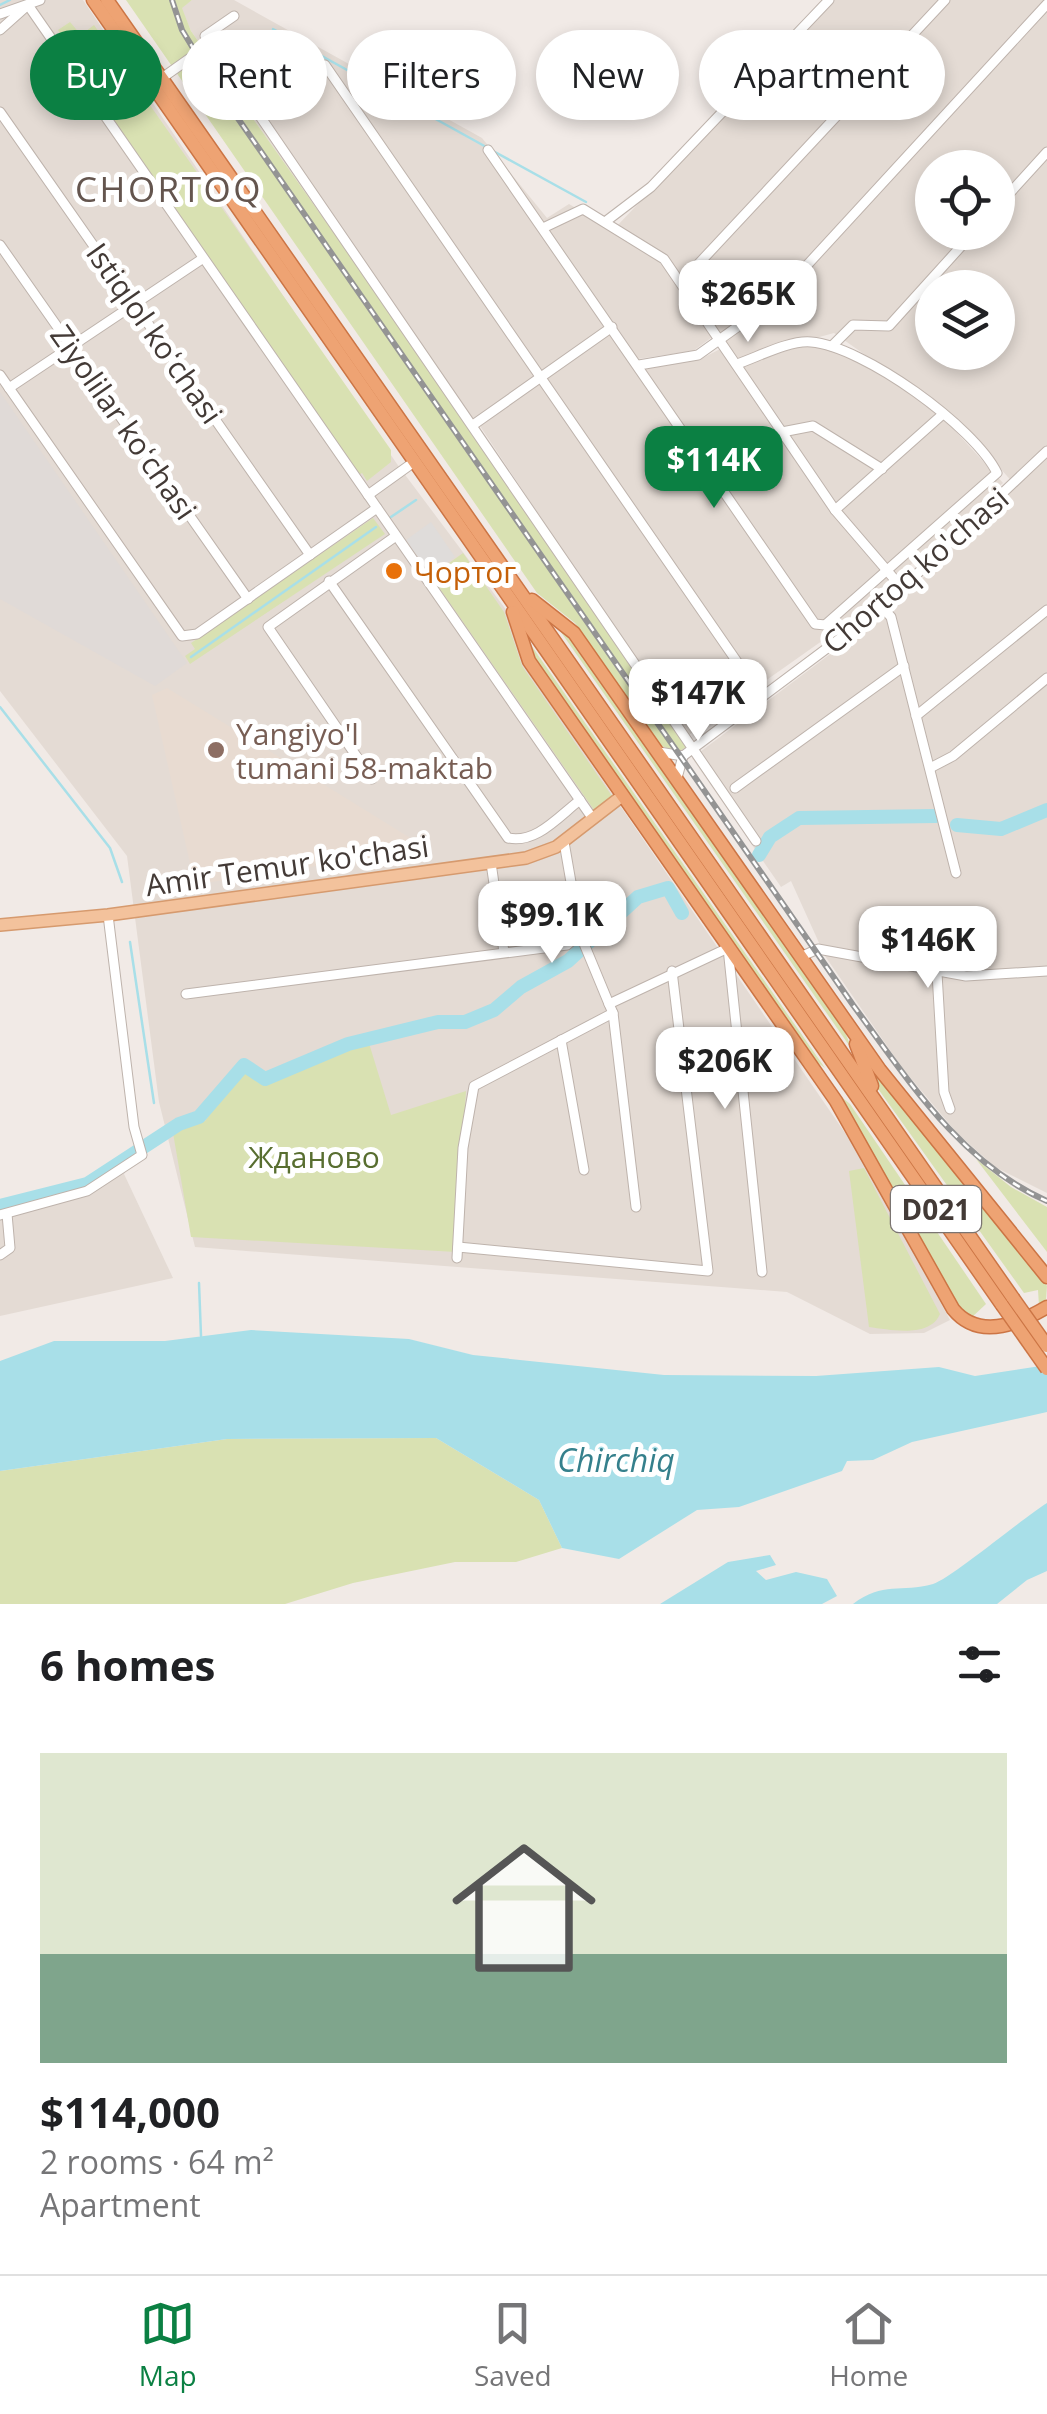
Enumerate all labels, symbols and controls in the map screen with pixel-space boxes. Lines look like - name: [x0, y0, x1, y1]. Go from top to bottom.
- chip: Buy: [30, 30, 162, 120]
- chip: Rent: [182, 30, 327, 120]
- chip: Filters: [347, 30, 516, 120]
- chip: New: [536, 30, 679, 120]
- chip: Apartment: [699, 30, 945, 120]
- map controls: [915, 150, 1015, 370]
- button: locate: [915, 150, 1015, 250]
- district label: CHORTOQ: [75, 165, 263, 212]
- street label: Istiqlol koʻchasi: [77, 234, 233, 432]
- pin: $265K: [678, 260, 818, 345]
- button: layers: [915, 270, 1015, 370]
- text: $265K: [701, 271, 795, 314]
- street label: Ziyolilar koʻchasi: [42, 316, 206, 528]
- pin: $114K: [644, 426, 784, 511]
- text: $114K: [667, 437, 761, 480]
- street label: Chortoq ko'chasi: [813, 478, 1017, 662]
- place label: Чортог: [414, 551, 516, 592]
- marker: Чортог: [383, 560, 405, 582]
- pin: $147K: [628, 659, 768, 744]
- text: $147K: [651, 670, 745, 713]
- place label: Yangiyo'l tumani 58-maktab: [236, 713, 493, 788]
- marker: Yangiyo'l tumani 58-maktab: [205, 739, 227, 761]
- street label: Amir Temur ko'chasi: [143, 825, 431, 905]
- pin: $99.1K: [471, 881, 633, 966]
- text: $99.1K: [500, 892, 604, 935]
- pin: $146K: [858, 906, 998, 991]
- text: $146K: [881, 917, 975, 960]
- pin: $206K: [655, 1027, 795, 1112]
- text: $206K: [678, 1038, 772, 1081]
- park label: Жданово: [248, 1136, 380, 1177]
- road number: D021: [891, 1186, 981, 1232]
- water label: Chirchiq: [557, 1438, 675, 1481]
- text: 6 homes: [40, 1636, 215, 1693]
- icon: filters: [952, 1637, 1007, 1692]
- icon: home: [434, 1818, 614, 1998]
- text: $114,000: [40, 2083, 220, 2140]
- text: 2 rooms · 64 m²: [40, 2140, 274, 2183]
- text: Apartment: [40, 2183, 201, 2226]
- tab: Map: [139, 2296, 197, 2394]
- tab: Saved: [474, 2296, 552, 2394]
- tab: Home: [829, 2296, 908, 2394]

